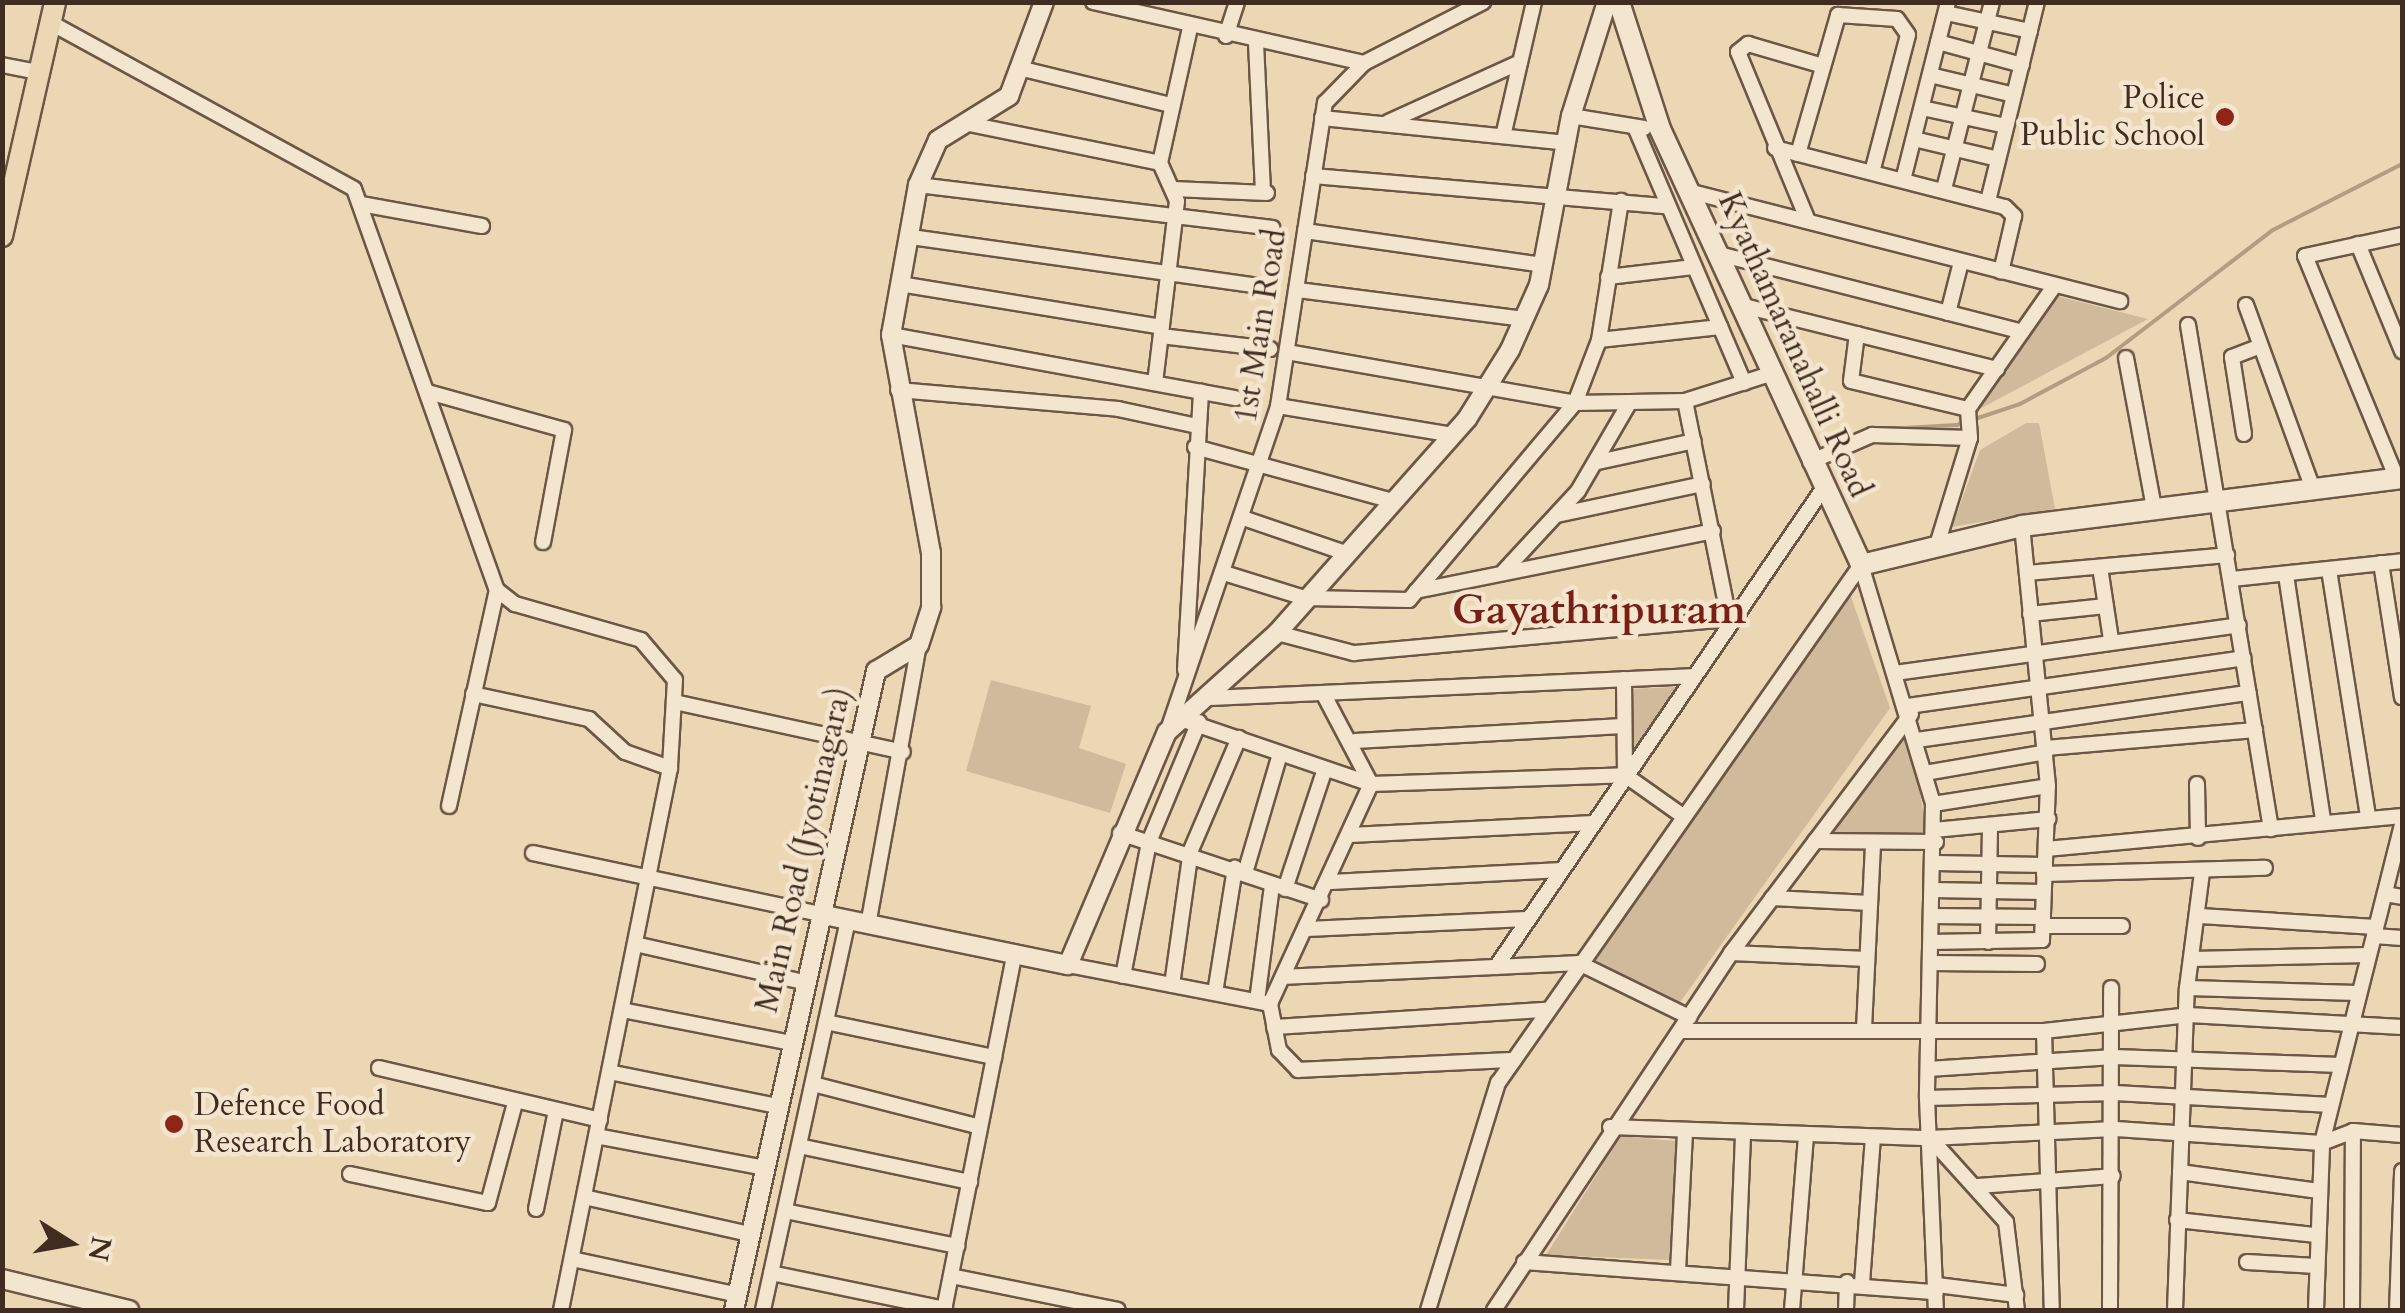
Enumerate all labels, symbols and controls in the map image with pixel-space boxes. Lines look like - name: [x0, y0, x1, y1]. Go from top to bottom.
- place label: Police Public School: [2020, 80, 2205, 155]
- marker: Police Public School: [2214, 106, 2236, 128]
- street label: Kyathamaranahalli Road: [1709, 186, 1879, 504]
- street label: 1st Main Road: [1227, 226, 1295, 426]
- district label: Gayathripuram: [1452, 585, 1746, 635]
- street label: Main Road (Jyotinagara): [748, 684, 860, 1016]
- place label: Defence Food Research Laboratory: [194, 1087, 471, 1162]
- marker: Defence Food Research Laboratory: [163, 1113, 185, 1135]
- north arrow: [20, 1193, 120, 1293]
- text: N: [78, 1233, 120, 1264]

